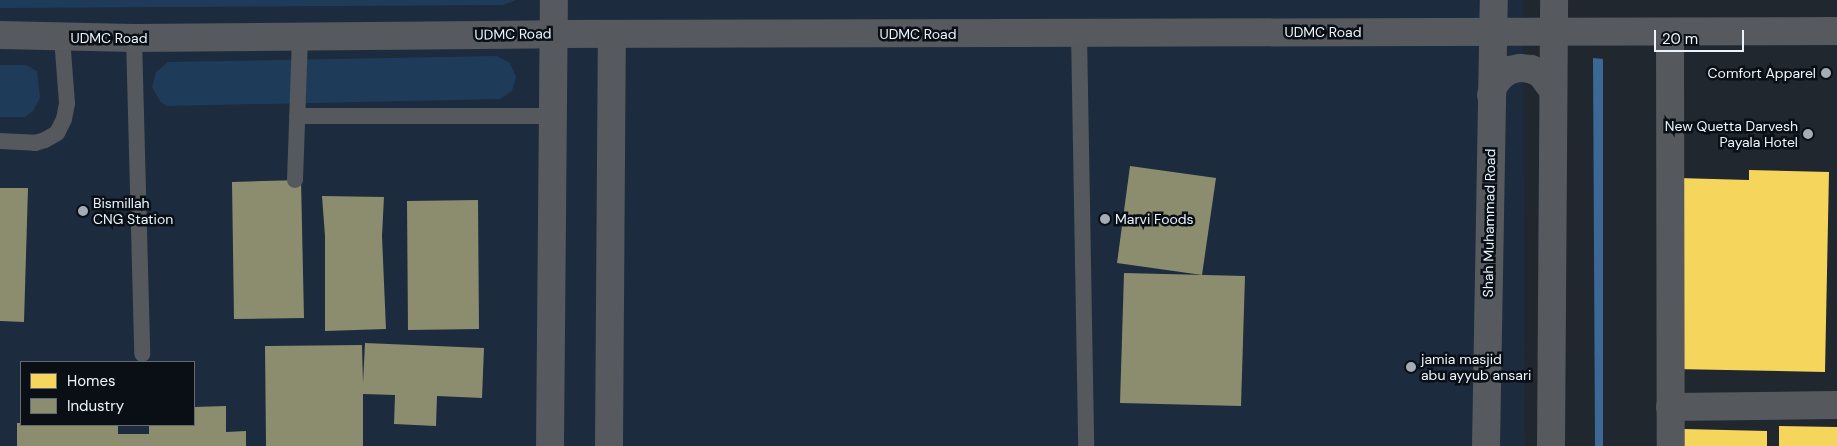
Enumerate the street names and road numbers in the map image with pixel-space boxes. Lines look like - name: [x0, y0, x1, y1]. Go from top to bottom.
- street label: UDMC Road: [1285, 24, 1361, 40]
- street label: UDMC Road: [474, 25, 552, 43]
- street label: UDMC Road: [880, 26, 956, 42]
- street label: UDMC Road: [71, 30, 147, 46]
- street label: Shah Muhammad Road: [1479, 149, 1499, 297]

